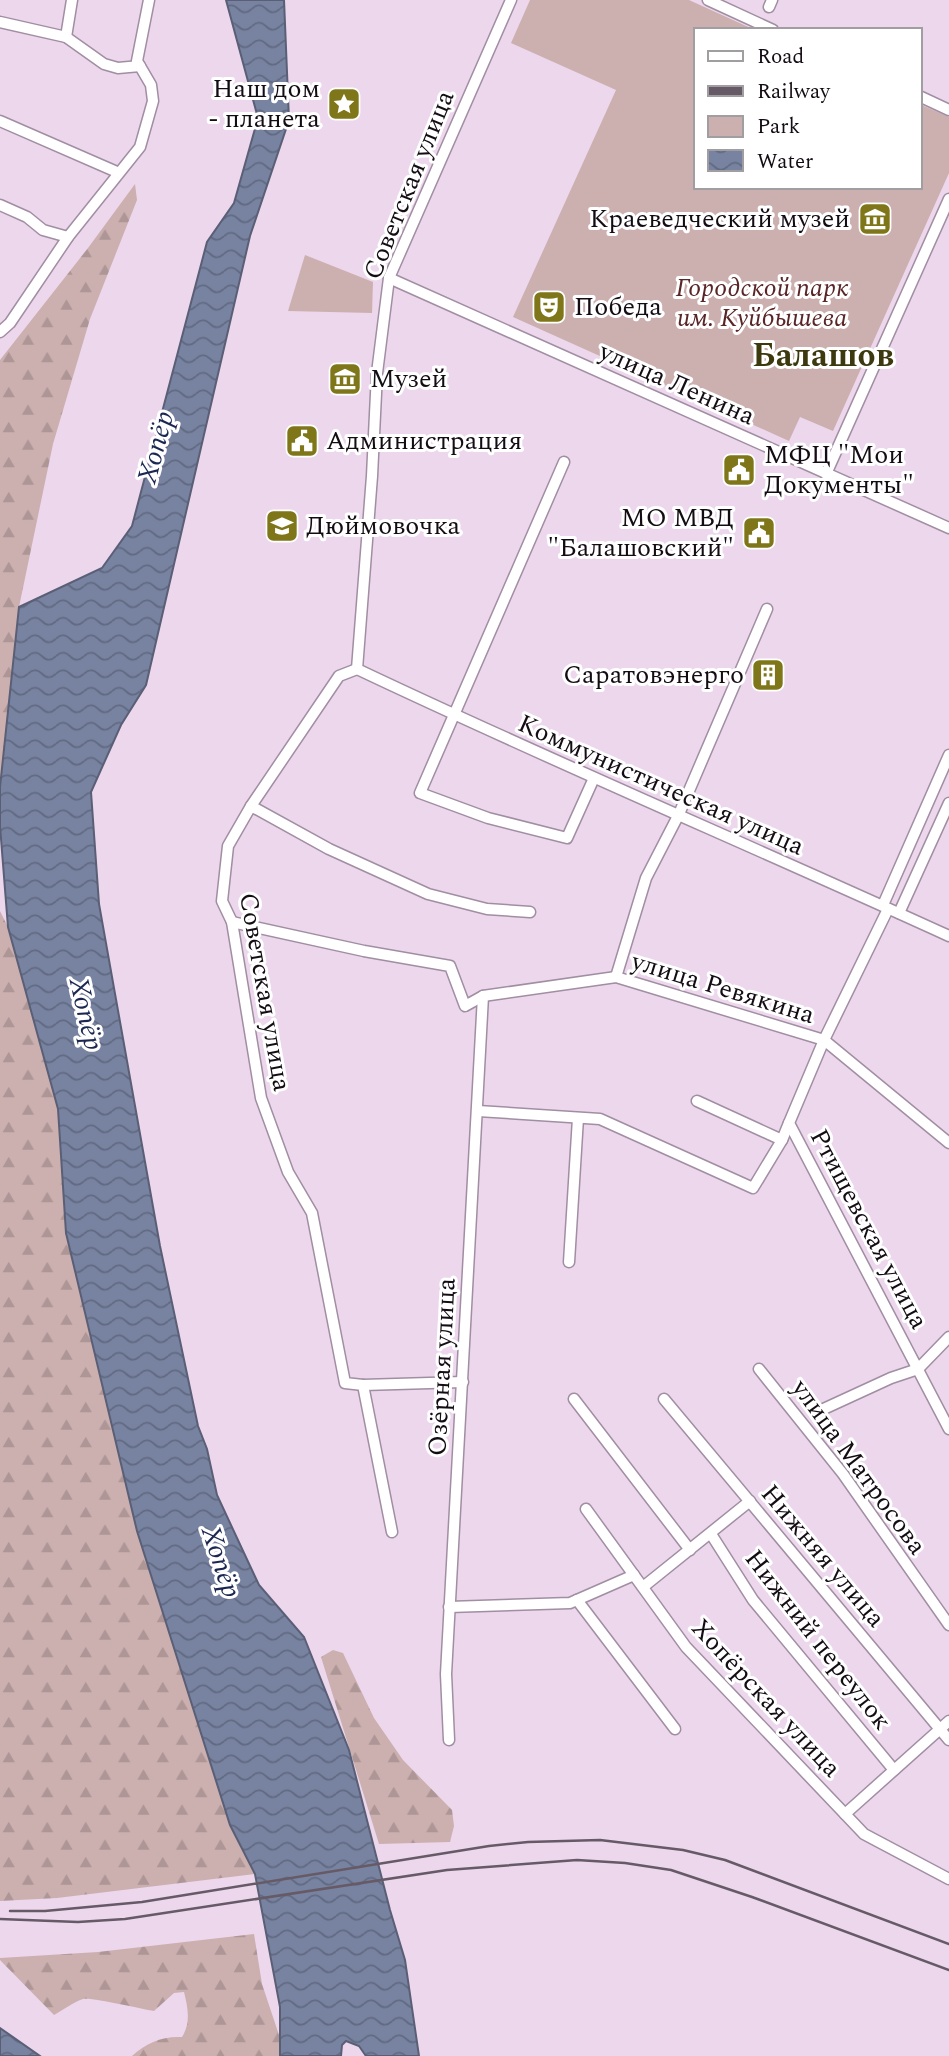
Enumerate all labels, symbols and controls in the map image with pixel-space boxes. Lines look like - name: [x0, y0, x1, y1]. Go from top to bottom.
- legend: [694, 28, 921, 189]
- text: Road: [757, 41, 804, 73]
- place label: Наш дом - планета: [208, 69, 320, 139]
- text: Railway: [757, 76, 831, 108]
- street label: Советская улица: [353, 84, 465, 286]
- place icon: Наш дом - планета: [325, 85, 363, 123]
- text: Park: [757, 111, 801, 143]
- text: Water: [757, 146, 813, 178]
- place label: Краеведческий музей: [590, 199, 850, 239]
- museum icon: Краеведческий музей: [856, 200, 894, 238]
- park label: Городской парк им. Куйбышева: [675, 268, 849, 338]
- place label: Победа: [574, 287, 662, 327]
- theatre icon: Победа: [530, 288, 568, 326]
- street label: улица Ленина: [592, 331, 762, 436]
- district label: Балашов: [752, 331, 894, 381]
- place label: Музей: [370, 359, 447, 399]
- museum icon: Музей: [326, 360, 364, 398]
- water label: Хопёр: [125, 406, 186, 489]
- place label: Администрация: [326, 421, 522, 461]
- public building icon: Администрация: [283, 422, 321, 460]
- place label: МФЦ "Мои Документы": [764, 435, 914, 505]
- public building icon: МФЦ "Мои Документы": [720, 451, 758, 489]
- place label: МО МВД "Балашовский": [547, 498, 734, 568]
- place label: Дюймовочка: [306, 506, 461, 546]
- school or university icon: Дюймовочка: [263, 507, 301, 545]
- public building icon: МО МВД "Балашовский": [740, 514, 778, 552]
- place label: Саратовэнерго: [563, 655, 744, 695]
- building icon: Саратовэнерго: [749, 656, 787, 694]
- street label: Коммунистическая улица: [511, 704, 811, 866]
- street label: Советская улица: [228, 890, 302, 1095]
- street label: улица Ревякина: [626, 941, 820, 1035]
- water label: Хопёр: [57, 972, 115, 1055]
- street label: Ртищевская улица: [799, 1122, 939, 1337]
- street label: Озёрная улица: [417, 1277, 467, 1457]
- street label: улица Матросова: [781, 1370, 937, 1564]
- street label: Нижняя улица: [751, 1475, 895, 1637]
- water label: Хопёр: [189, 1519, 253, 1604]
- street label: Нижний переулок: [734, 1541, 902, 1739]
- street label: Хопёрская улица: [681, 1609, 851, 1787]

